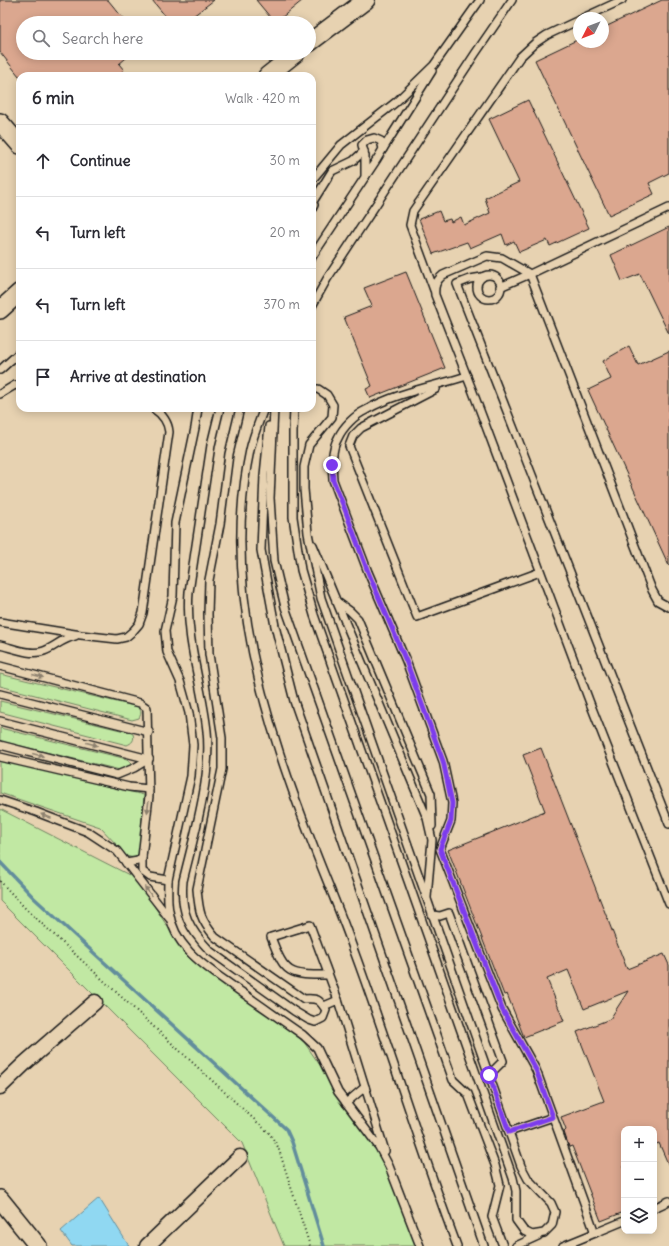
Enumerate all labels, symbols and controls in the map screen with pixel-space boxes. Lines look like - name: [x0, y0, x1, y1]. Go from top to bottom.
- north arrow: [573, 12, 609, 48]
- search box: [16, 16, 316, 60]
- icon: search: [30, 27, 52, 49]
- text: Search here: [62, 29, 143, 48]
- text: 6 min: [32, 87, 74, 109]
- text: Walk · 420 m: [225, 90, 300, 107]
- icon: ahead: [32, 150, 54, 172]
- text: Continue: [70, 151, 131, 170]
- text: 30 m: [270, 152, 300, 169]
- icon: left: [32, 222, 54, 244]
- text: Turn left: [70, 223, 125, 242]
- text: 20 m: [270, 224, 300, 241]
- icon: left: [32, 294, 54, 316]
- text: Turn left: [70, 295, 125, 314]
- text: 370 m: [263, 296, 300, 313]
- icon: arrive: [32, 366, 54, 388]
- text: Arrive at destination: [70, 367, 206, 386]
- route end: [323, 456, 341, 474]
- one-way arrow: [32, 673, 44, 679]
- one-way arrow: [86, 742, 98, 748]
- one-way arrow: [32, 752, 44, 758]
- one-way arrow: [145, 801, 151, 813]
- one-way arrow: [40, 812, 52, 818]
- one-way arrow: [143, 885, 152, 896]
- route start: [480, 1066, 498, 1084]
- map controls: [621, 1126, 657, 1234]
- button: +: [621, 1126, 657, 1162]
- button: −: [621, 1162, 657, 1198]
- button: layers: [621, 1198, 657, 1234]

